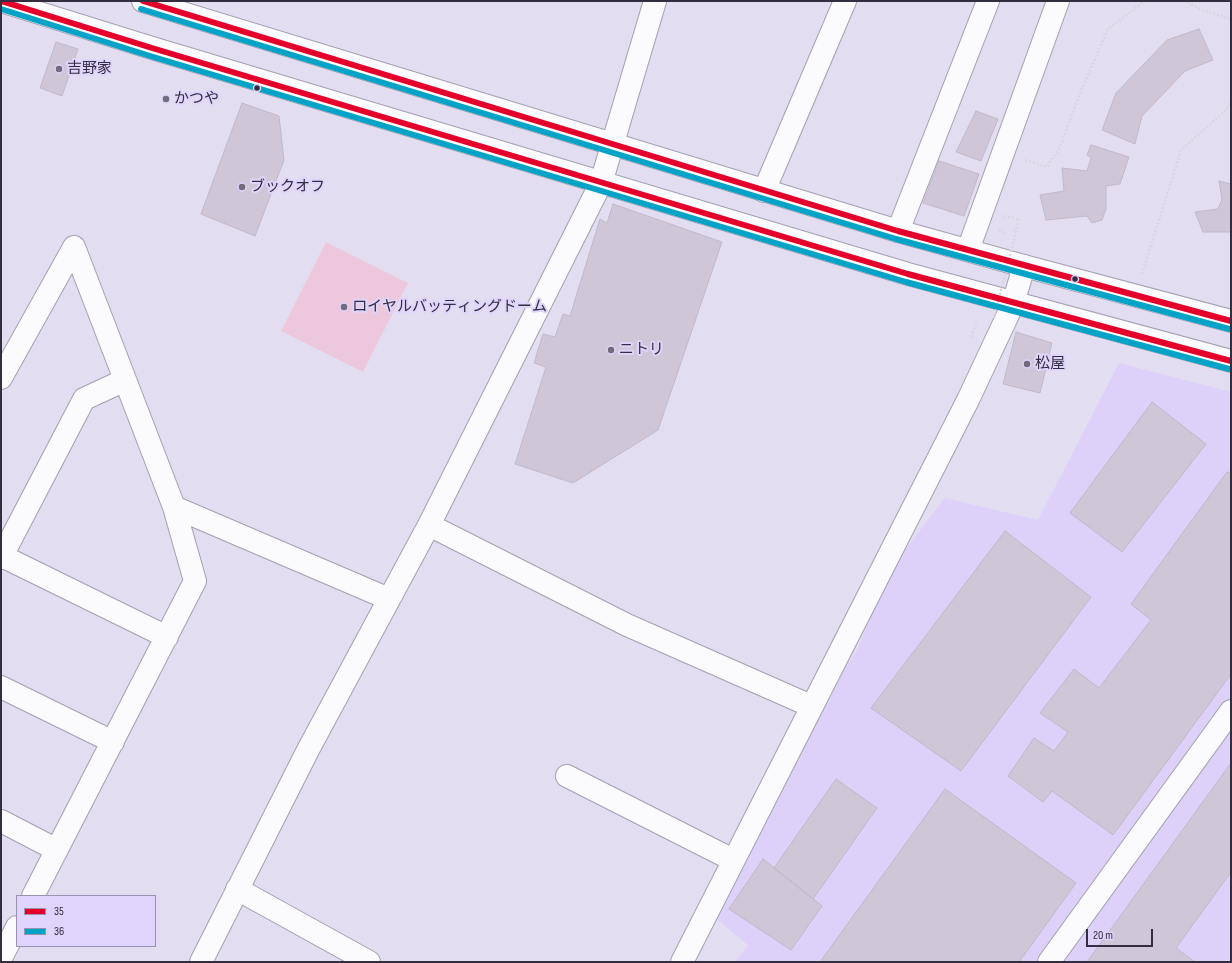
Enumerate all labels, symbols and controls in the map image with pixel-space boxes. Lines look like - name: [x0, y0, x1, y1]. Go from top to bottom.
- place label: 吉野家: [67, 60, 112, 78]
- marker: 吉野家: [54, 64, 64, 74]
- unlabelled marker: [252, 83, 262, 93]
- place label: かつや: [174, 90, 219, 108]
- marker: かつや: [161, 94, 171, 104]
- place label: ブックオフ: [250, 178, 325, 196]
- marker: ブックオフ: [237, 182, 247, 192]
- unlabelled marker: [1070, 274, 1080, 284]
- place label: ロイヤルバッティングドーム: [352, 298, 547, 316]
- marker: ロイヤルバッティングドーム: [339, 302, 349, 312]
- place label: ニトリ: [619, 341, 664, 359]
- marker: ニトリ: [606, 345, 616, 355]
- place label: 松屋: [1035, 355, 1065, 373]
- marker: 松屋: [1022, 359, 1032, 369]
- legend: [16, 895, 156, 947]
- text: 35: [54, 904, 64, 919]
- scale bar: [1088, 921, 1155, 947]
- text: 36: [54, 924, 64, 939]
- text: 20 m: [1093, 928, 1113, 943]

